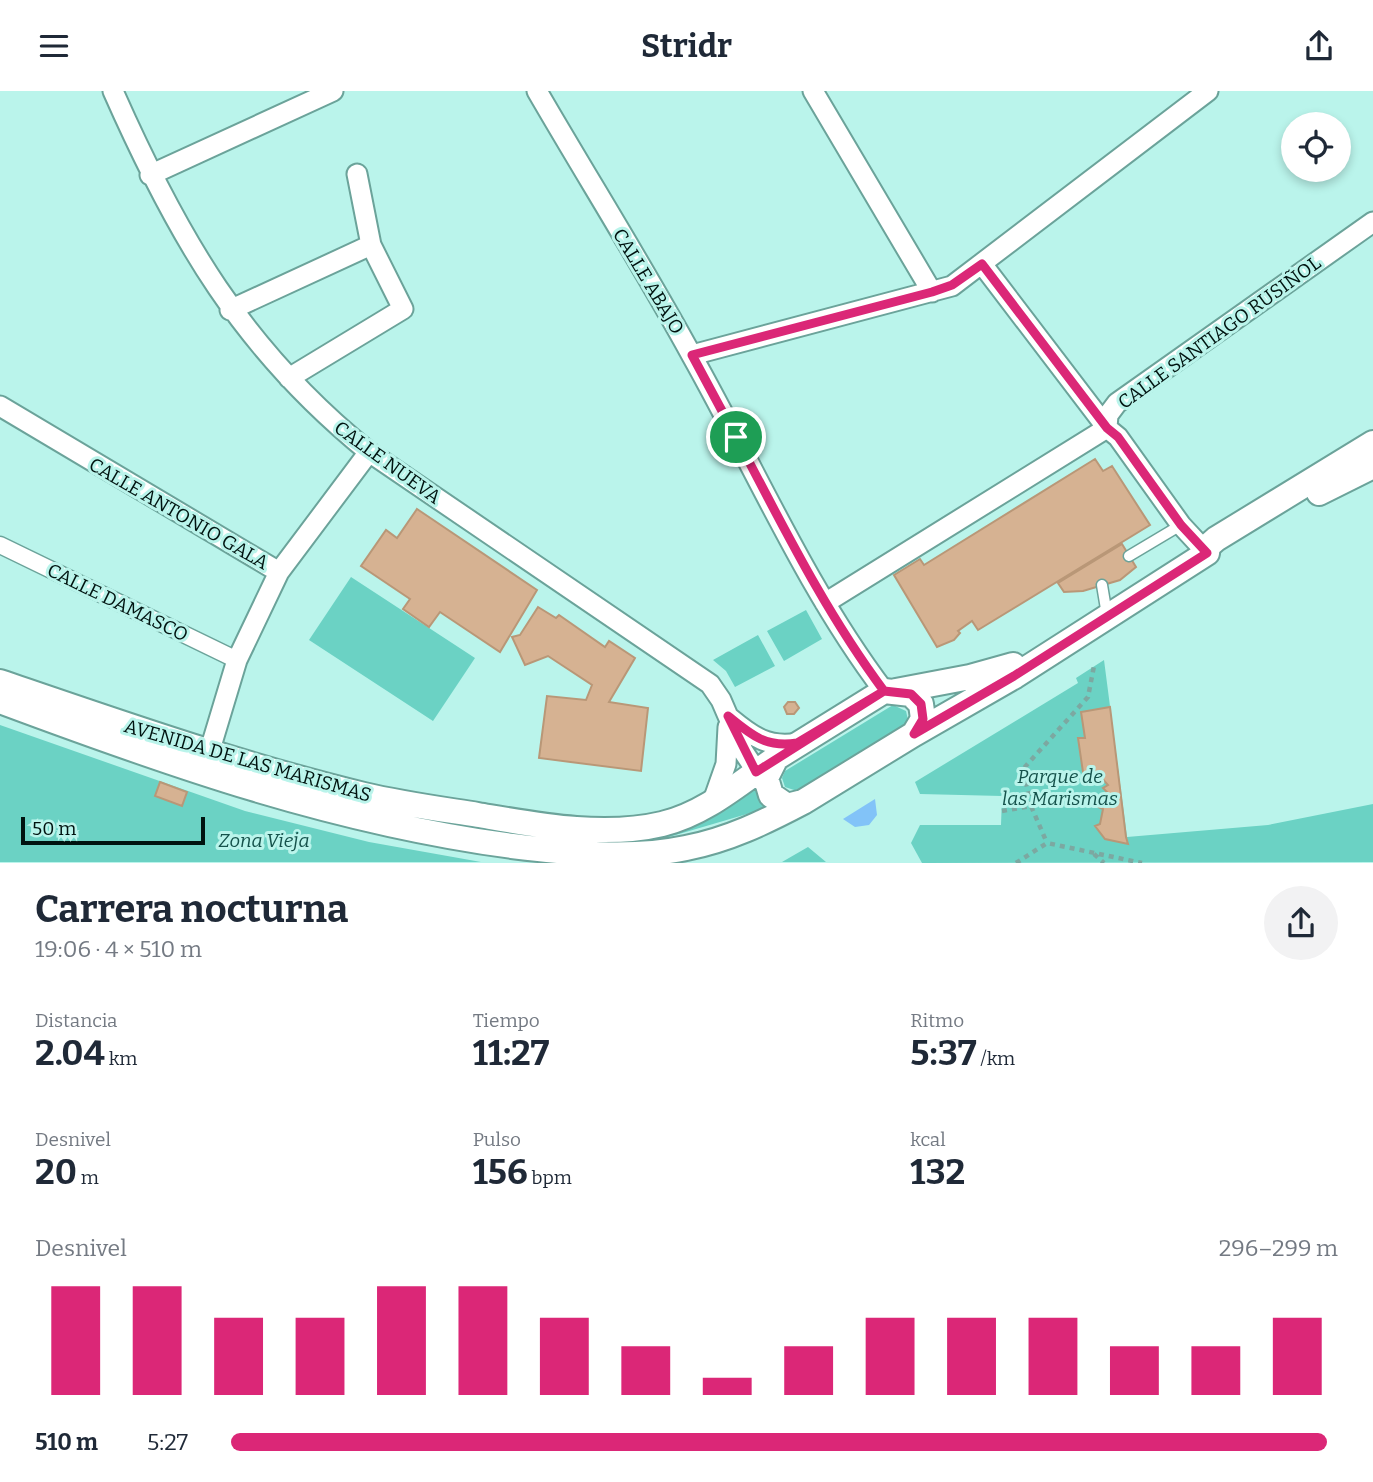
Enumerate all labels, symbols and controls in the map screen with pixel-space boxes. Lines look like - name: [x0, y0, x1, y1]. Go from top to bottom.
- icon: menu: [35, 27, 73, 65]
- text: Stridr: [641, 27, 732, 65]
- icon: share: [1300, 27, 1338, 65]
- map controls: [1281, 112, 1351, 182]
- button: locate: [1281, 112, 1351, 182]
- street label: CALLE ABAJO: [608, 224, 689, 338]
- street label: CALLE SANTIAGO RUSIÑOL: [1113, 251, 1325, 414]
- pin: [706, 407, 766, 467]
- street label: CALLE NUEVA: [330, 416, 446, 509]
- icon: arrive: [717, 418, 755, 456]
- street label: CALLE ANTONIO GALA: [85, 453, 273, 575]
- street label: CALLE DAMASCO: [44, 558, 192, 646]
- street label: AVENIDA DE LAS MARISMAS: [122, 714, 374, 807]
- park label: Parque de las Marismas: [1002, 765, 1118, 810]
- scale bar: [21, 813, 205, 845]
- text: 50 m: [32, 817, 76, 840]
- park label: Zona Vieja: [218, 829, 310, 852]
- text: Carrera nocturna: [35, 886, 348, 932]
- button: share: [1264, 886, 1338, 960]
- text: 19:06 · 4 × 510 m: [35, 935, 202, 963]
- text: Distancia: [35, 1009, 117, 1032]
- text: Tiempo: [473, 1009, 540, 1032]
- text: Ritmo: [910, 1009, 964, 1032]
- text: 2.04: [35, 1032, 105, 1074]
- text: 11:27: [473, 1032, 549, 1074]
- text: 5:37: [910, 1032, 977, 1074]
- text: km: [105, 1047, 137, 1070]
- text: /km: [977, 1047, 1015, 1070]
- text: Desnivel: [35, 1128, 111, 1151]
- text: Pulso: [473, 1128, 521, 1151]
- text: kcal: [910, 1128, 946, 1151]
- text: 20: [35, 1151, 77, 1193]
- text: 156: [473, 1151, 528, 1193]
- text: 132: [910, 1151, 965, 1193]
- text: m: [77, 1166, 99, 1189]
- text: bpm: [528, 1166, 572, 1189]
- text: Desnivel: [35, 1234, 127, 1262]
- text: 296–299 m: [1219, 1234, 1338, 1262]
- text: 510 m: [35, 1428, 98, 1456]
- text: 5:27: [147, 1428, 188, 1456]

